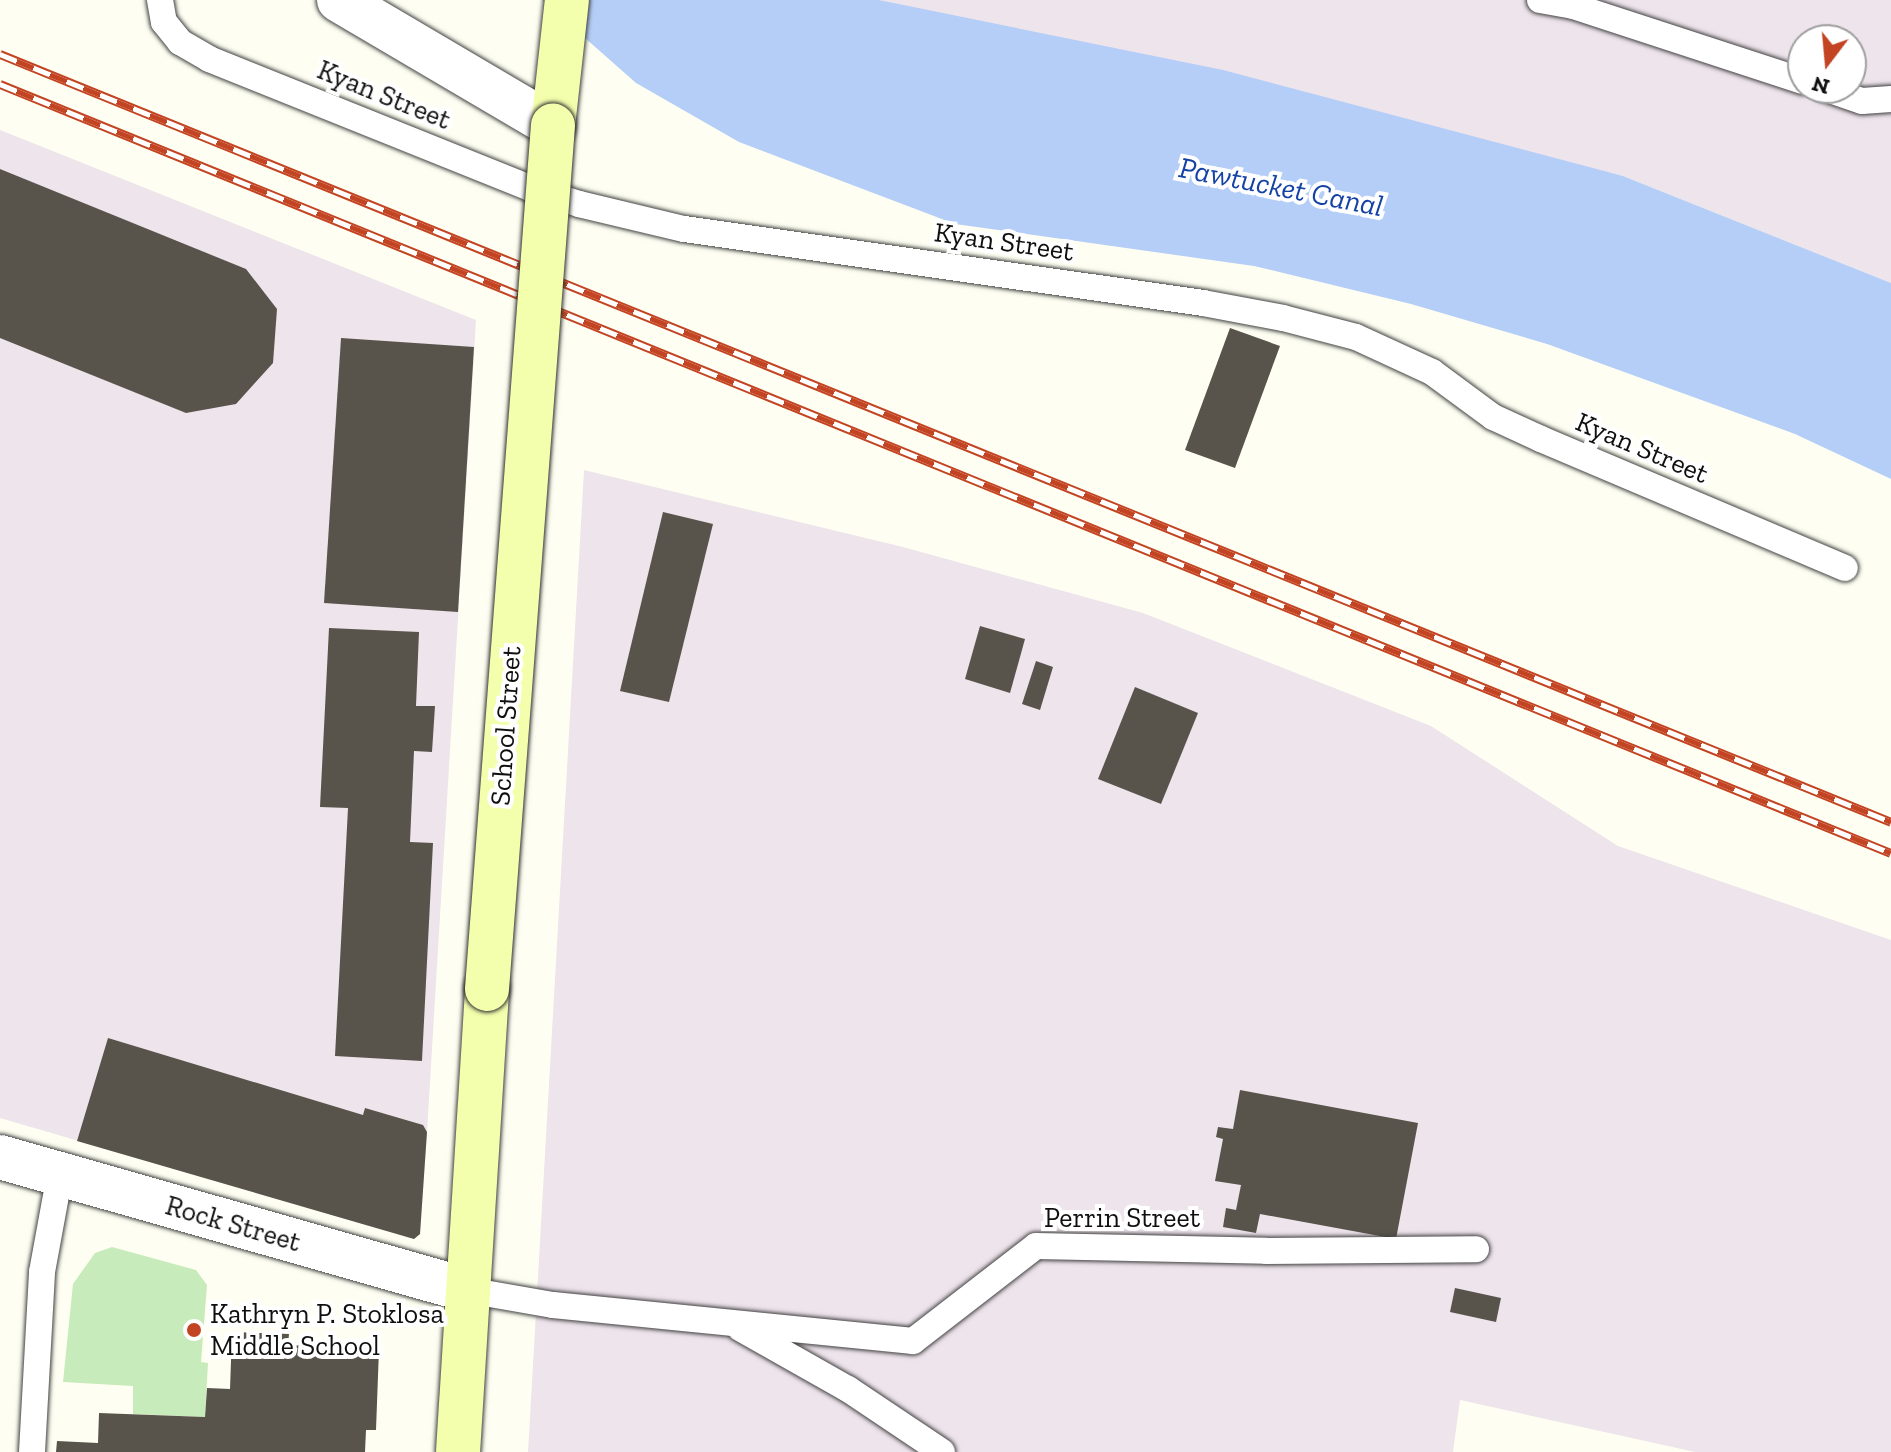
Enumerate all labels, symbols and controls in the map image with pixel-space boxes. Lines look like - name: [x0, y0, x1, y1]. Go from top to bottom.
- north arrow: [1787, 24, 1867, 104]
- street label: Kyan Street: [313, 53, 455, 137]
- text: N: [1809, 70, 1833, 101]
- water label: Pawtucket Canal: [1176, 150, 1386, 224]
- street label: Kyan Street: [932, 216, 1076, 268]
- street label: Kyan Street: [1571, 405, 1713, 491]
- street label: School Street: [484, 645, 528, 807]
- street label: Rock Street: [162, 1189, 304, 1259]
- street label: Perrin Street: [1044, 1201, 1200, 1235]
- place label: Kathryn P. Stoklosa Middle School: [210, 1297, 444, 1363]
- marker: Kathryn P. Stoklosa Middle School: [185, 1321, 203, 1339]

